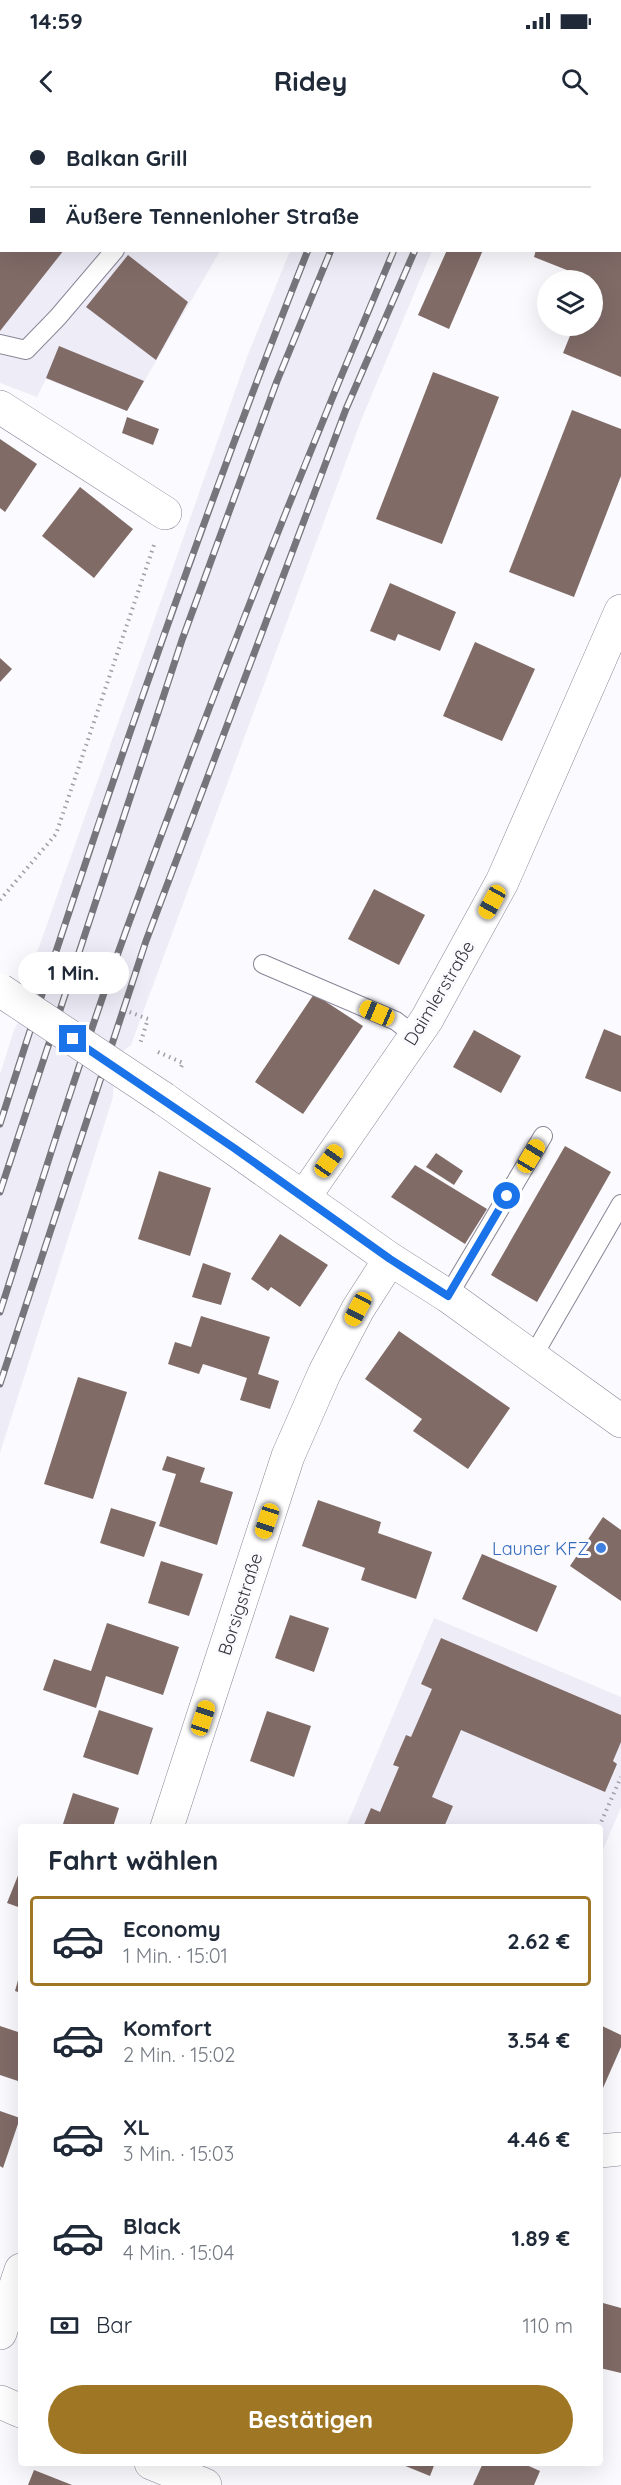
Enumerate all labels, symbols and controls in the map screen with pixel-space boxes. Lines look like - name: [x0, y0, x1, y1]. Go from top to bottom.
- text: 14:59: [30, 7, 83, 35]
- text: Ridey: [274, 64, 347, 98]
- icon: back: [30, 65, 63, 98]
- icon: search: [558, 65, 591, 98]
- text: Balkan Grill: [66, 144, 188, 172]
- text: Äußere Tennenloher Straße: [66, 202, 359, 230]
- map controls: [537, 270, 603, 336]
- button: layers: [537, 270, 603, 336]
- car: [475, 882, 509, 922]
- street label: Daimlerstraße: [399, 936, 479, 1050]
- callout: 1 Min.: [17, 952, 128, 994]
- text: 1 Min.: [48, 960, 99, 985]
- car: [357, 998, 397, 1028]
- route end: [59, 1025, 86, 1052]
- car: [514, 1136, 548, 1176]
- car: [311, 1141, 347, 1181]
- route start: [493, 1182, 520, 1209]
- car: [342, 1289, 374, 1329]
- car: [253, 1501, 281, 1541]
- place label: Launer KFZ: [492, 1537, 589, 1560]
- marker: Launer KFZ: [594, 1541, 608, 1555]
- street label: Borsigstraße: [213, 1550, 267, 1658]
- car: [189, 1698, 217, 1738]
- text: Fahrt wählen: [48, 1843, 218, 1877]
- icon: car: [51, 1914, 105, 1968]
- text: Economy: [123, 1915, 221, 1943]
- text: 2.62 €: [507, 1927, 570, 1955]
- text: 1 Min. · 15:01: [123, 1943, 228, 1968]
- icon: car: [51, 2013, 105, 2067]
- text: Komfort: [123, 2014, 212, 2042]
- text: 3.54 €: [507, 2026, 570, 2054]
- text: 2 Min. · 15:02: [123, 2042, 235, 2067]
- icon: car: [51, 2112, 105, 2166]
- text: XL: [123, 2113, 150, 2141]
- text: 4.46 €: [507, 2125, 570, 2153]
- text: 3 Min. · 15:03: [123, 2141, 234, 2166]
- icon: car: [51, 2211, 105, 2265]
- text: Black: [123, 2212, 181, 2240]
- text: 1.89 €: [511, 2224, 570, 2252]
- text: 4 Min. · 15:04: [123, 2240, 234, 2265]
- icon: cash: [48, 2309, 81, 2342]
- text: Bar: [96, 2311, 132, 2339]
- text: 110 m: [523, 2313, 573, 2338]
- button: Bestätigen: [48, 2385, 573, 2454]

